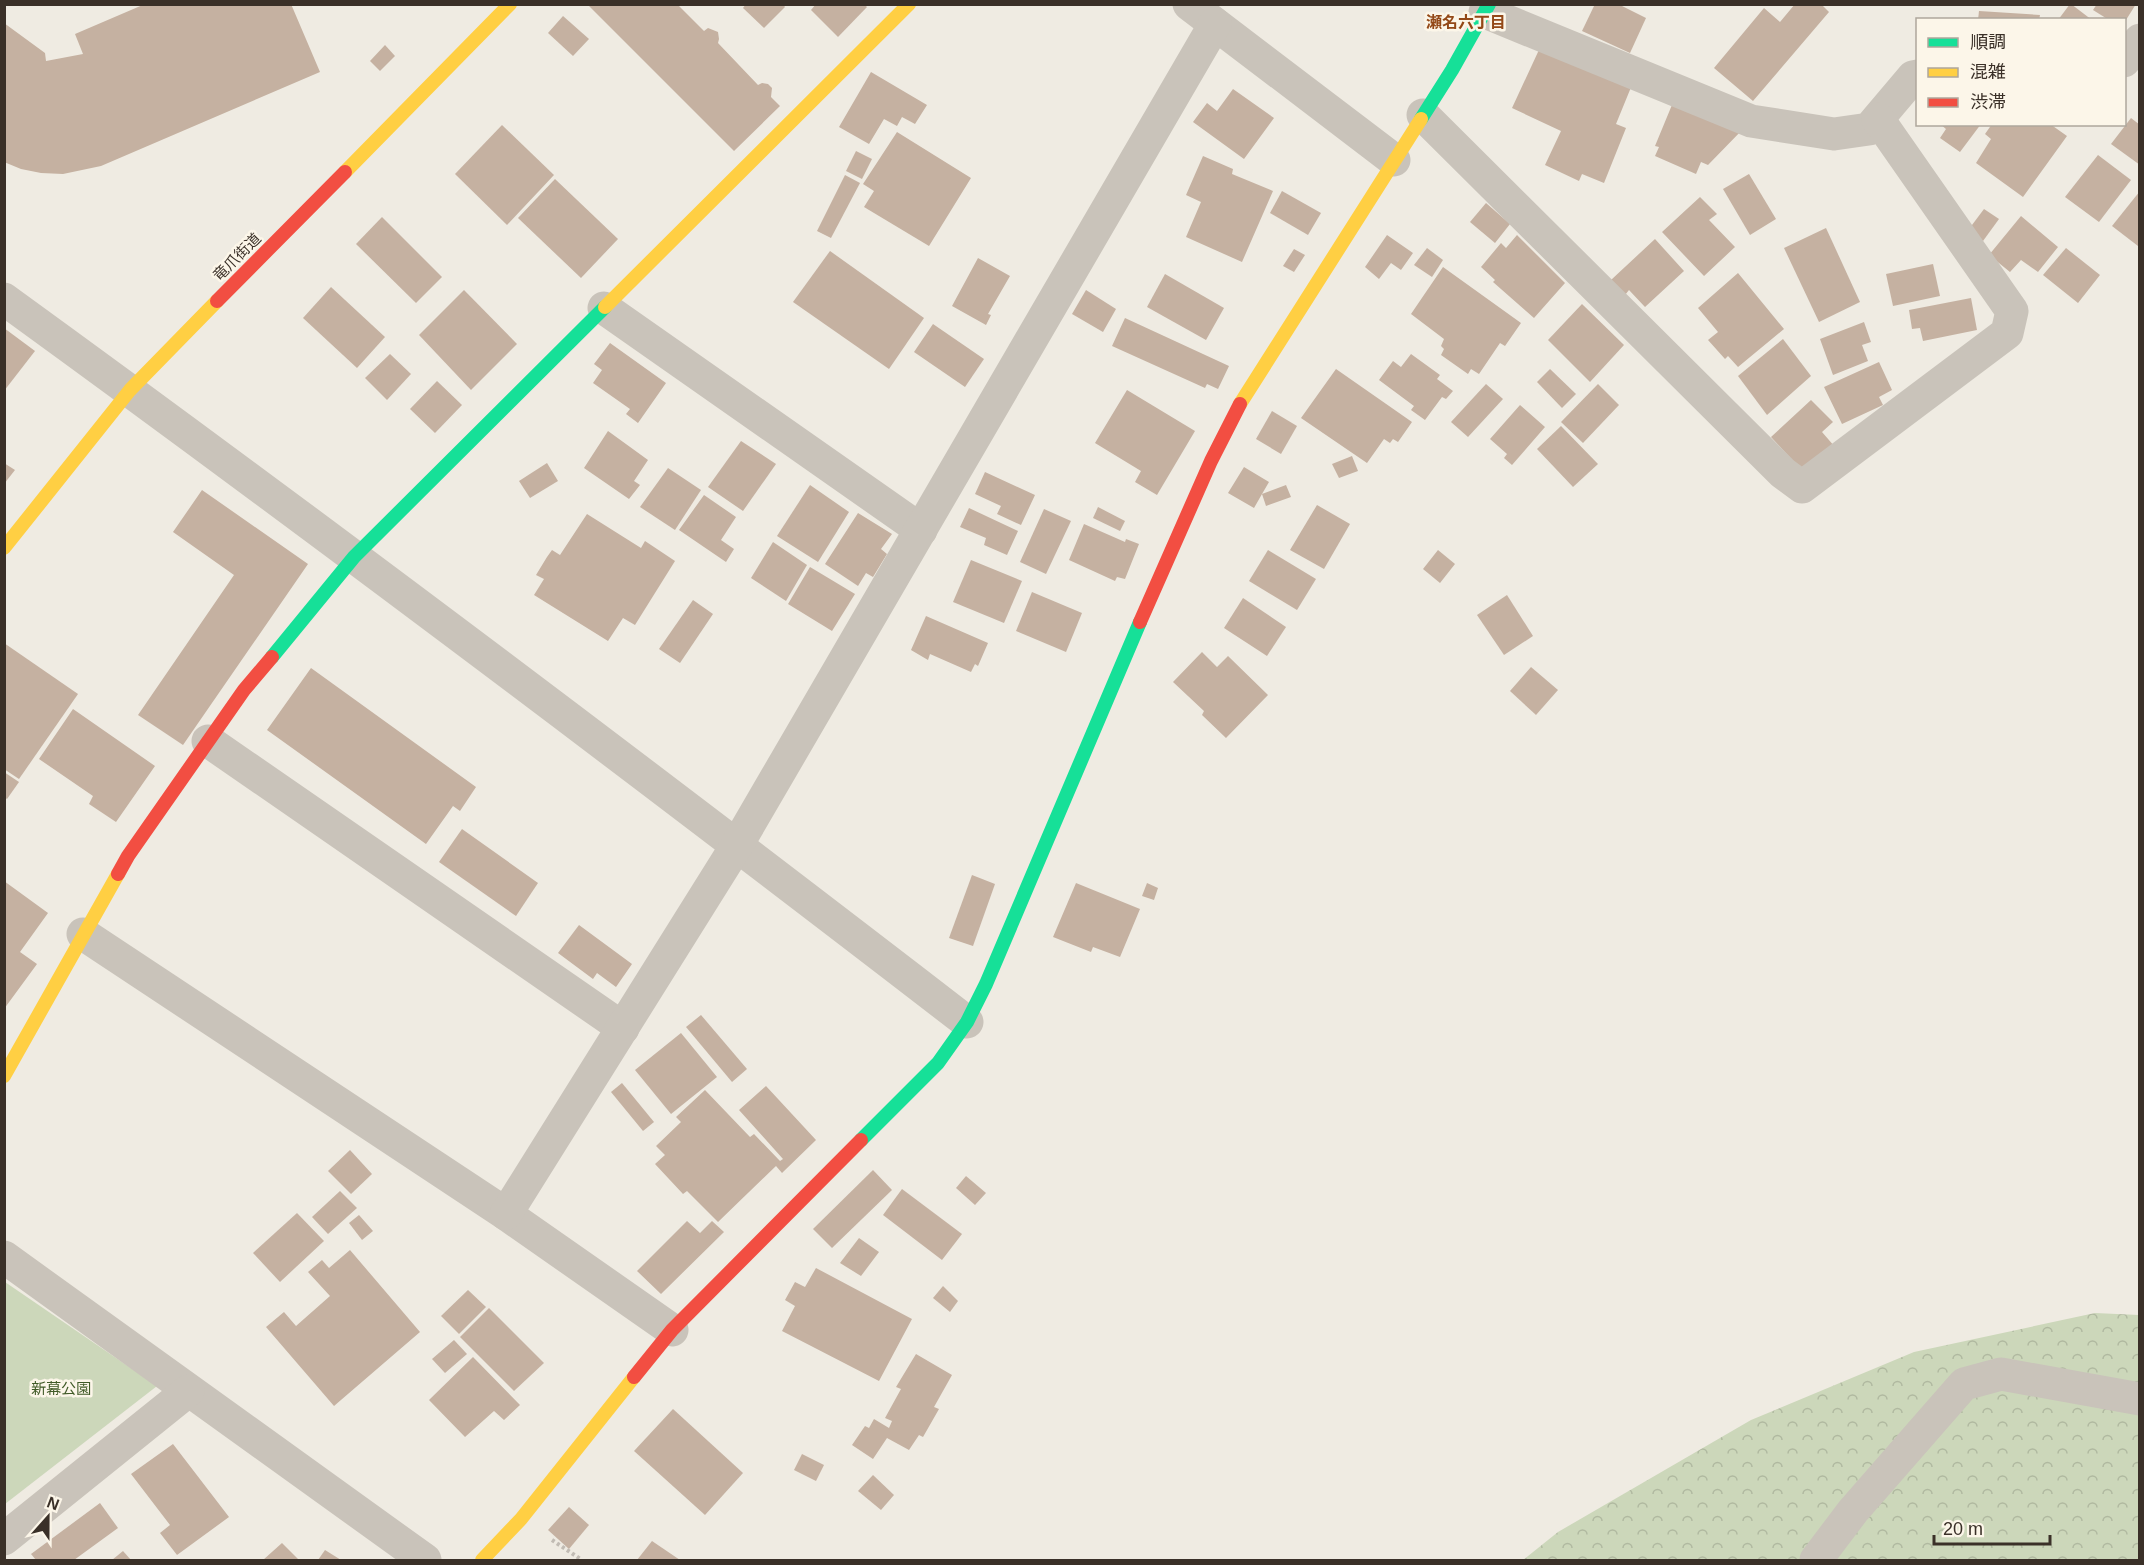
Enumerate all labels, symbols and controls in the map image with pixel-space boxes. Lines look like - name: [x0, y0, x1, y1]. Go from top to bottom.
- district label: 瀬名六丁目: [1426, 14, 1506, 31]
- legend: [1916, 18, 2126, 126]
- text: 順調: [1970, 32, 2006, 52]
- text: 混雑: [1970, 62, 2006, 82]
- text: 渋滞: [1970, 92, 2006, 112]
- street label: 竜爪街道: [209, 229, 264, 284]
- park label: 新幕公園: [31, 1380, 91, 1397]
- north arrow: [18, 1487, 78, 1547]
- text: N: [45, 1493, 62, 1513]
- scale bar: [1934, 1508, 2050, 1546]
- text: 20 m: [1943, 1519, 1983, 1539]

